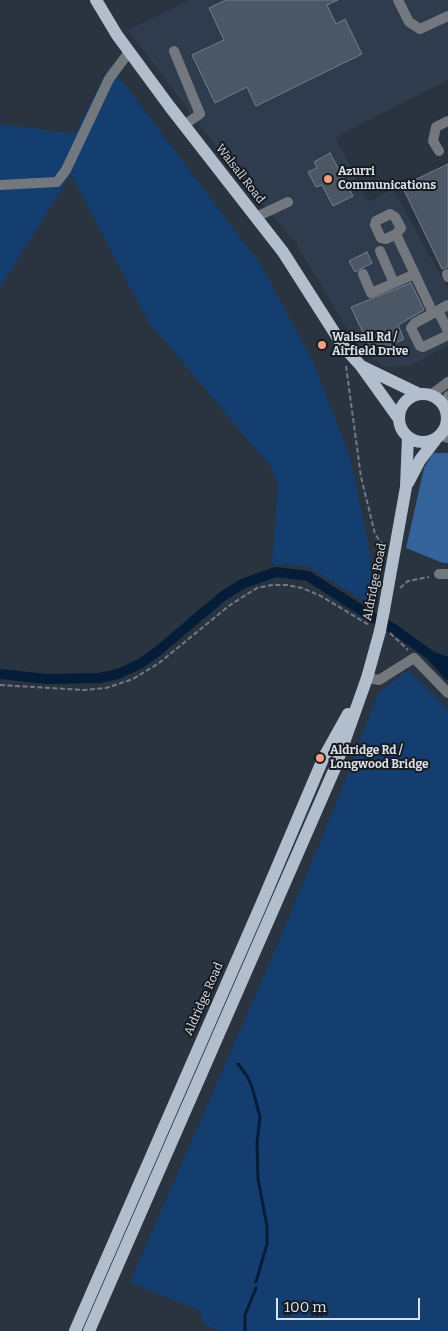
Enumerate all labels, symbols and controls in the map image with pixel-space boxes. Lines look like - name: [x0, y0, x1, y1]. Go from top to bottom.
- street label: Walsall Road: [212, 142, 268, 206]
- place label: Azurri Communications: [338, 165, 436, 193]
- marker: Azurri Communications: [322, 173, 334, 185]
- place label: Walsall Rd / Airfield Drive: [332, 331, 408, 359]
- marker: Walsall Rd / Airfield Drive: [316, 339, 328, 351]
- street label: Aldridge Road: [360, 542, 390, 622]
- place label: Aldridge Rd / Longwood Bridge: [330, 744, 429, 772]
- marker: Aldridge Rd / Longwood Bridge: [314, 752, 326, 764]
- street label: Aldridge Road: [181, 960, 227, 1038]
- scale bar: [278, 1288, 422, 1320]
- text: 100 m: [284, 1298, 327, 1316]

